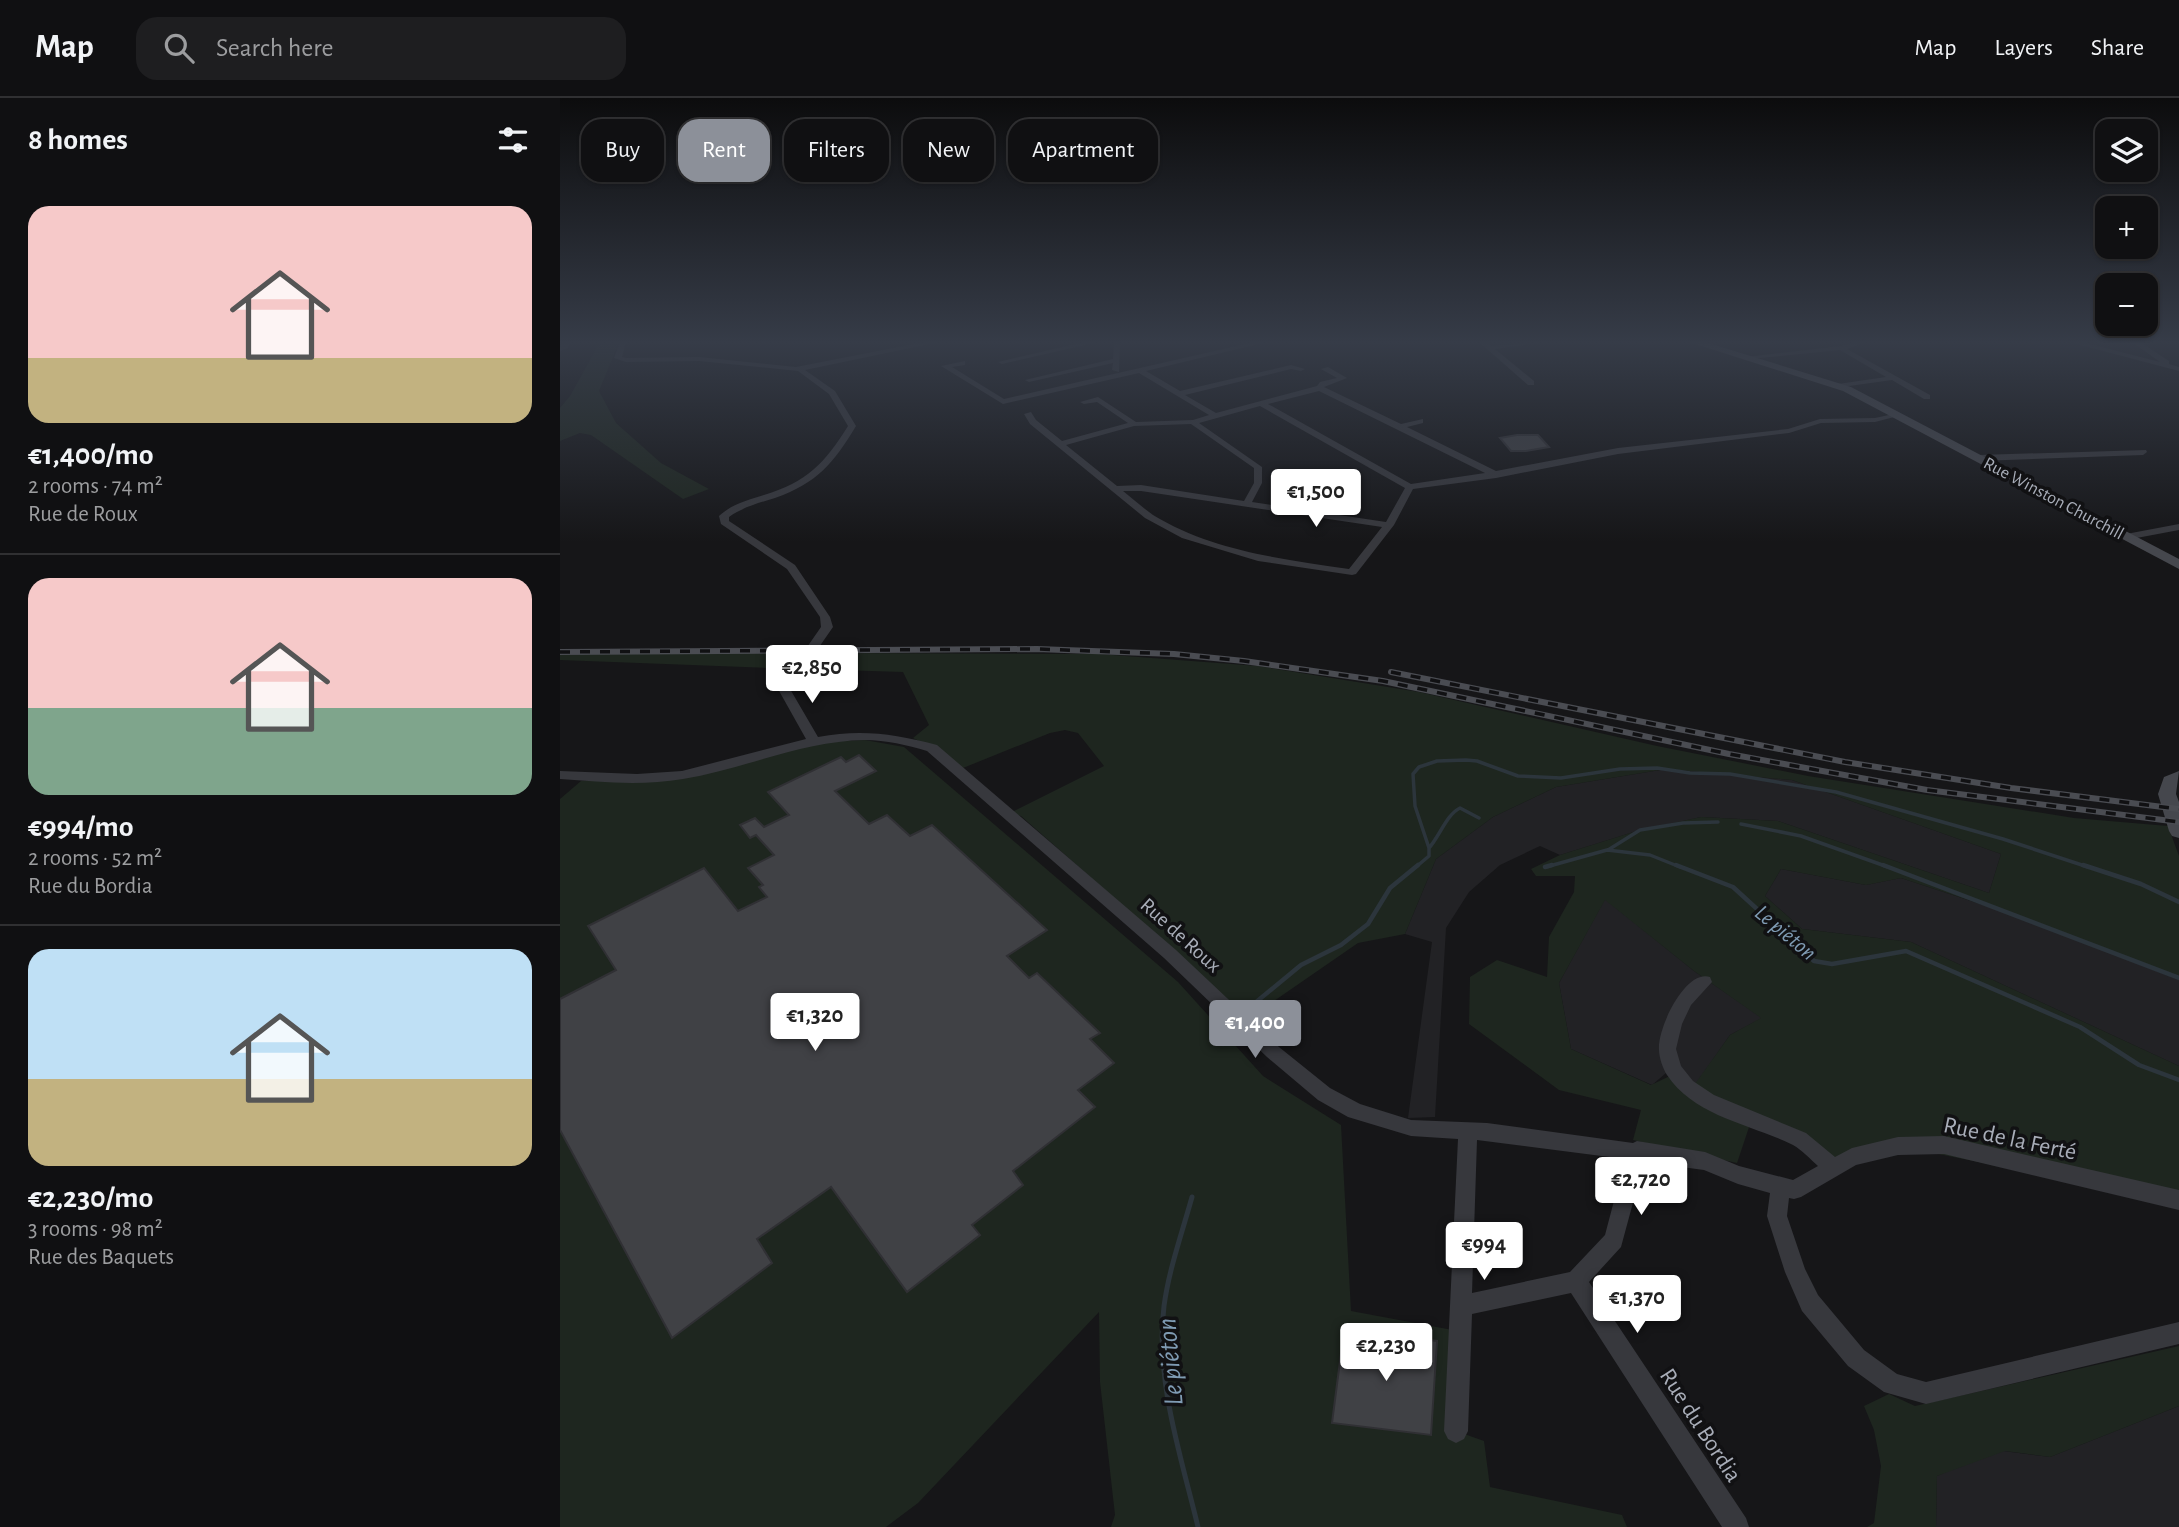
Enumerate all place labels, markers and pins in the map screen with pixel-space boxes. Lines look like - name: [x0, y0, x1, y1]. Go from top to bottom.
- pin: €1,500: [1259, 470, 1373, 529]
- pin: €2,850: [755, 646, 869, 705]
- pin: €1,320: [758, 993, 872, 1053]
- pin: €1,400: [1198, 1000, 1312, 1060]
- pin: €2,720: [1584, 1158, 1698, 1217]
- pin: €994: [1443, 1222, 1525, 1282]
- pin: €1,370: [1580, 1276, 1694, 1335]
- pin: €2,230: [1329, 1324, 1443, 1383]

